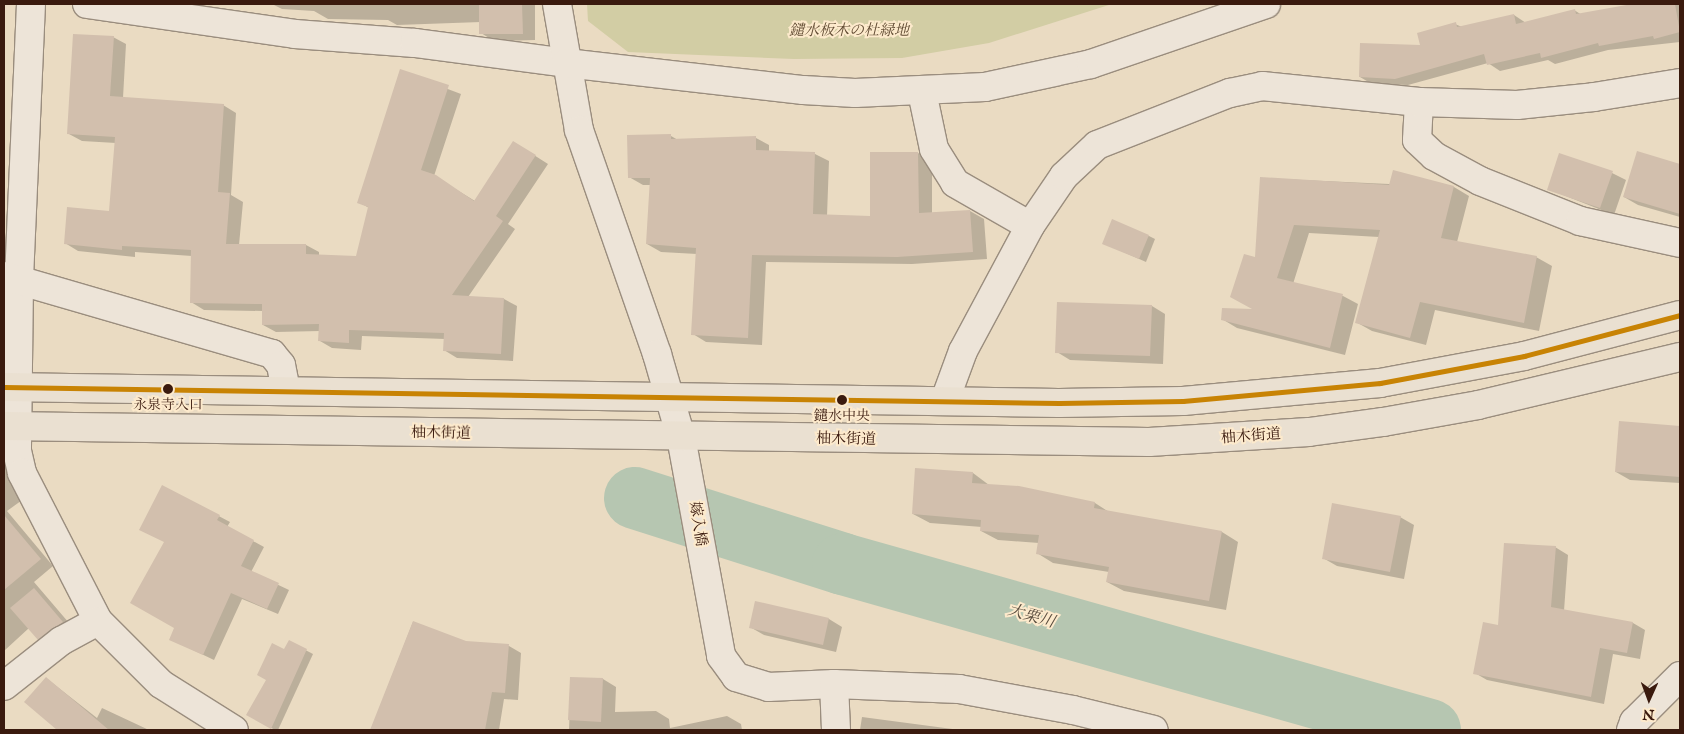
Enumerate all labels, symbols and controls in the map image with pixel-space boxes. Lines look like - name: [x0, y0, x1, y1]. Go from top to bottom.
- park label: 鑓水板木の杜緑地: [789, 22, 909, 40]
- marker: 永泉寺入口: [163, 384, 173, 394]
- marker: 鑓水中央: [837, 395, 847, 405]
- place label: 永泉寺入口: [133, 397, 203, 413]
- place label: 鑓水中央: [814, 408, 870, 424]
- street label: 柚木街道: [411, 423, 471, 443]
- street label: 柚木街道: [1220, 425, 1282, 447]
- street label: 柚木街道: [816, 429, 876, 449]
- street label: 嫁入橋: [686, 500, 710, 548]
- water label: 大栗川: [1005, 601, 1057, 633]
- north arrow: [1624, 674, 1674, 724]
- text: N: [1642, 705, 1655, 723]

